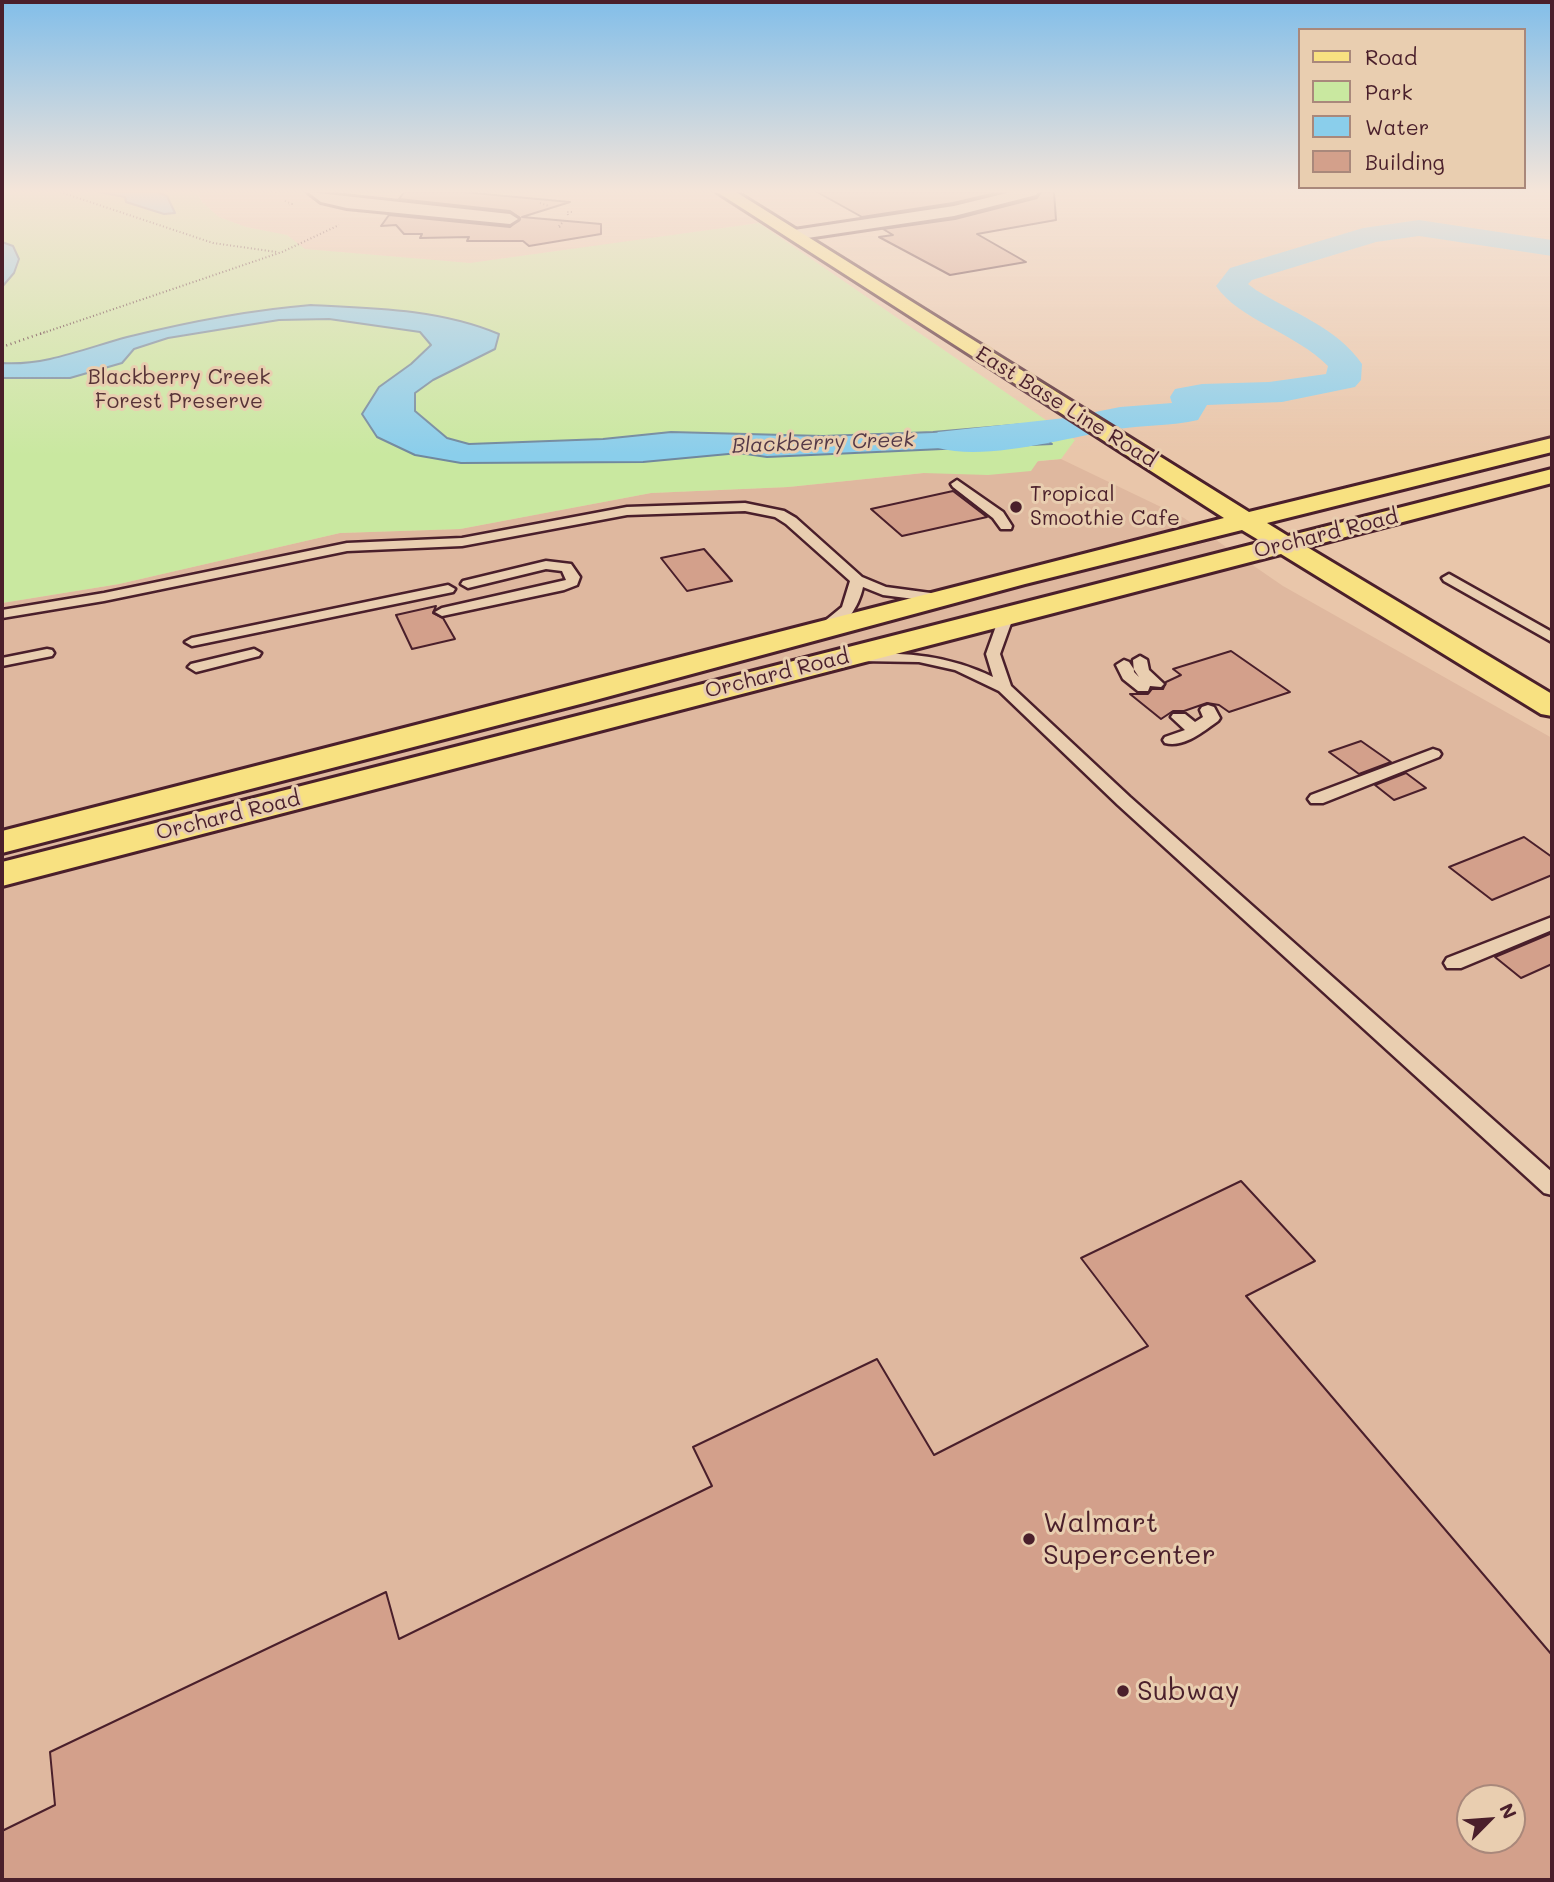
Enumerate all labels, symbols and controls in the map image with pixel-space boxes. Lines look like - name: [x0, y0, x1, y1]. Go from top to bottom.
- legend: [1298, 28, 1526, 189]
- text: Road: [1365, 43, 1417, 70]
- text: Park: [1365, 78, 1413, 105]
- text: Water: [1365, 113, 1429, 140]
- text: Building: [1365, 148, 1445, 175]
- street label: East Base Line Road: [971, 341, 1161, 473]
- park label: Blackberry Creek Forest Preserve: [88, 365, 270, 415]
- water label: Blackberry Creek: [731, 427, 915, 459]
- place label: Tropical Smoothie Cafe: [1030, 482, 1180, 532]
- marker: Tropical Smoothie Cafe: [1008, 499, 1024, 515]
- street label: Orchard Road: [1251, 504, 1401, 564]
- street label: Orchard Road: [702, 644, 852, 704]
- street label: Orchard Road: [153, 786, 303, 846]
- place label: Walmart Supercenter: [1043, 1506, 1216, 1572]
- marker: Walmart Supercenter: [1021, 1531, 1037, 1547]
- place label: Subway: [1137, 1674, 1240, 1708]
- marker: Subway: [1115, 1683, 1131, 1699]
- north arrow: [1456, 1784, 1526, 1854]
- text: N: [1494, 1799, 1523, 1823]

